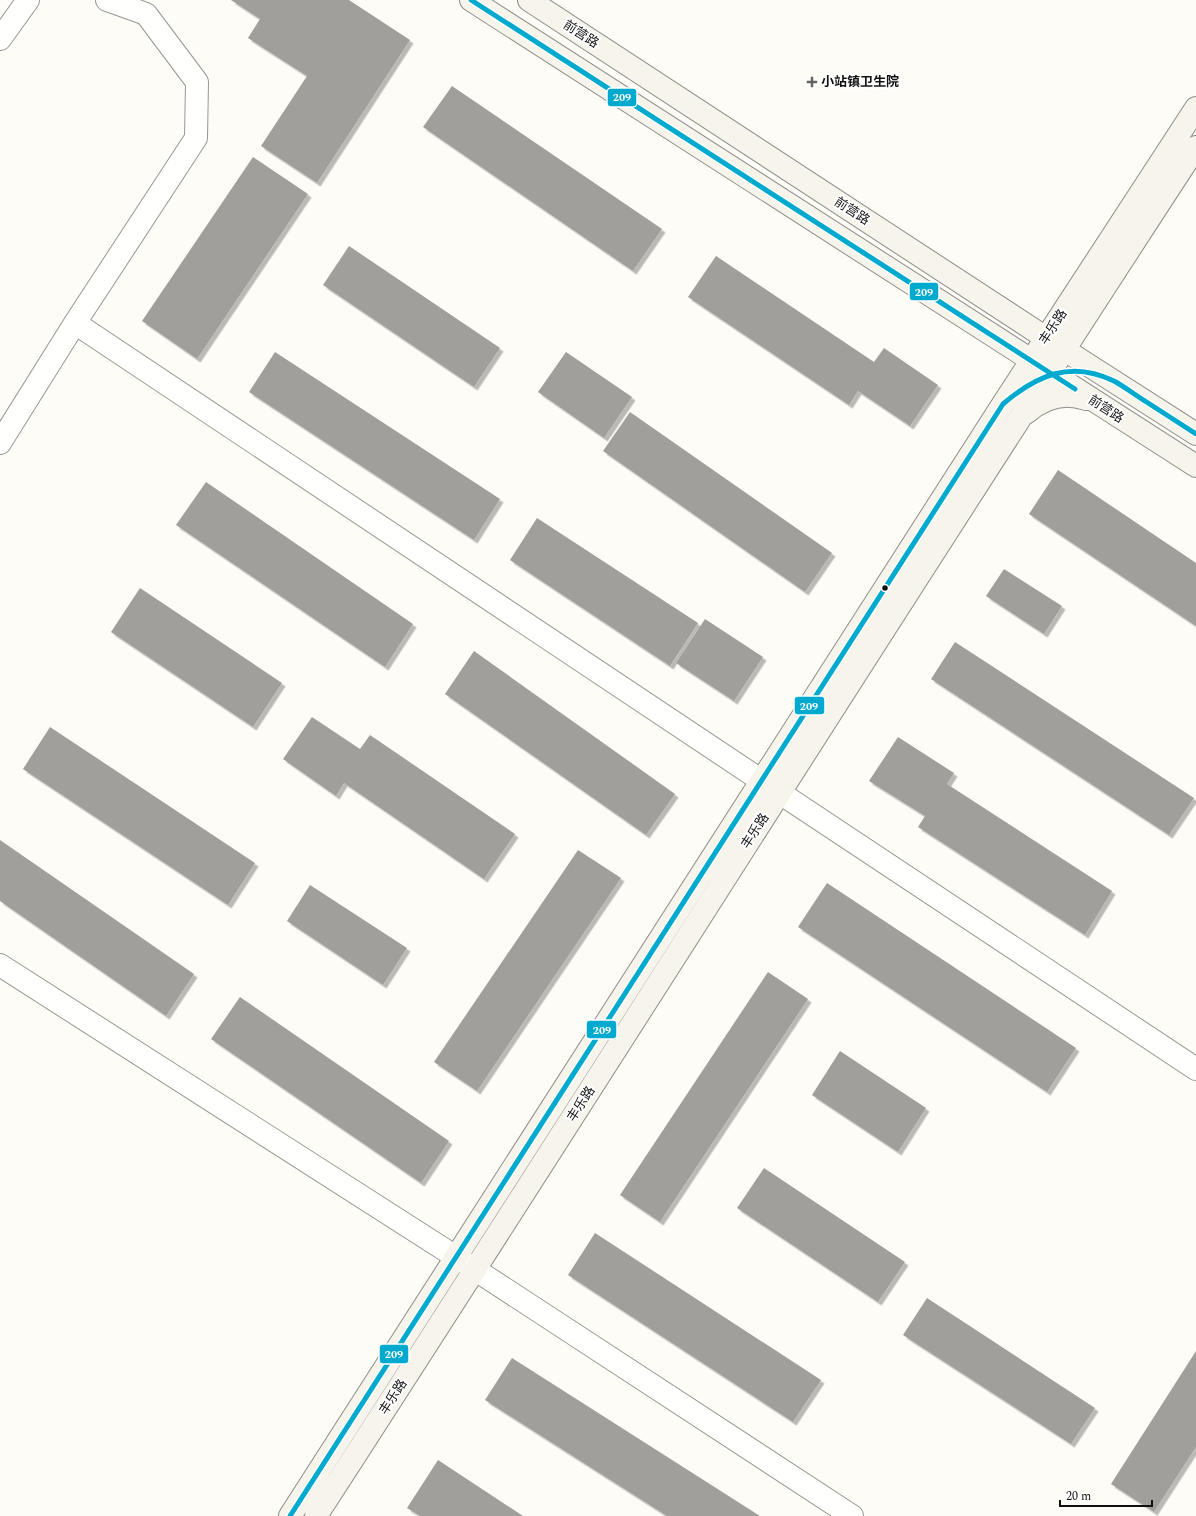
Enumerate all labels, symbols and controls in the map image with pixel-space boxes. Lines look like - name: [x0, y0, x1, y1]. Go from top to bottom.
- street label: 前营路: [559, 15, 603, 53]
- place label: 小站镇卫生院: [821, 72, 899, 92]
- marker: 小站镇卫生院: [806, 76, 818, 88]
- line badge: 209: [607, 88, 637, 107]
- text: 209: [613, 89, 631, 106]
- street label: 前营路: [830, 192, 874, 230]
- line badge: 209: [909, 282, 939, 301]
- text: 209: [915, 284, 933, 301]
- street label: 丰乐路: [1034, 305, 1072, 349]
- street label: 前营路: [1084, 390, 1128, 428]
- unlabelled marker: [880, 583, 890, 593]
- line badge: 209: [794, 696, 825, 715]
- text: 209: [800, 698, 818, 715]
- street label: 丰乐路: [736, 809, 774, 853]
- line badge: 209: [586, 1020, 617, 1039]
- text: 209: [593, 1022, 611, 1039]
- street label: 丰乐路: [562, 1082, 600, 1126]
- line badge: 209: [379, 1344, 409, 1364]
- text: 209: [385, 1346, 403, 1363]
- street label: 丰乐路: [374, 1375, 412, 1419]
- scale bar: [1060, 1482, 1152, 1508]
- text: 20 m: [1066, 1487, 1091, 1506]

